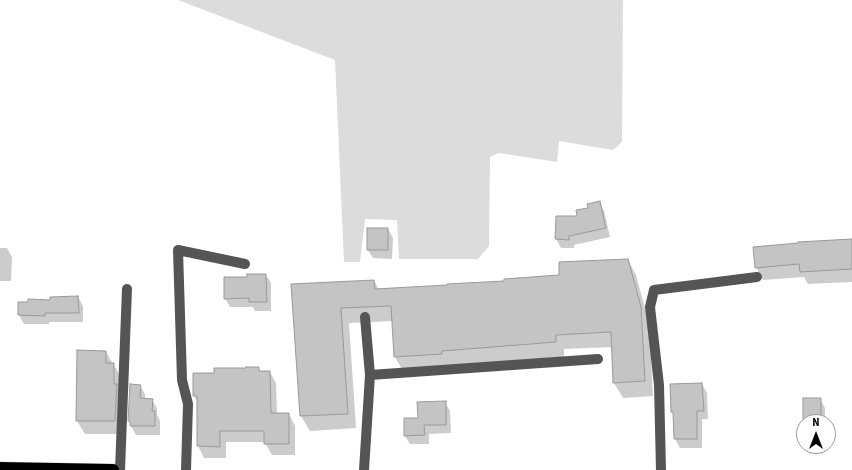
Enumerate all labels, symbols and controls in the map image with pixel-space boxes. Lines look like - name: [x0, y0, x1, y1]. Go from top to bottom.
- north arrow: [796, 414, 836, 454]
- text: N: [812, 415, 820, 430]

